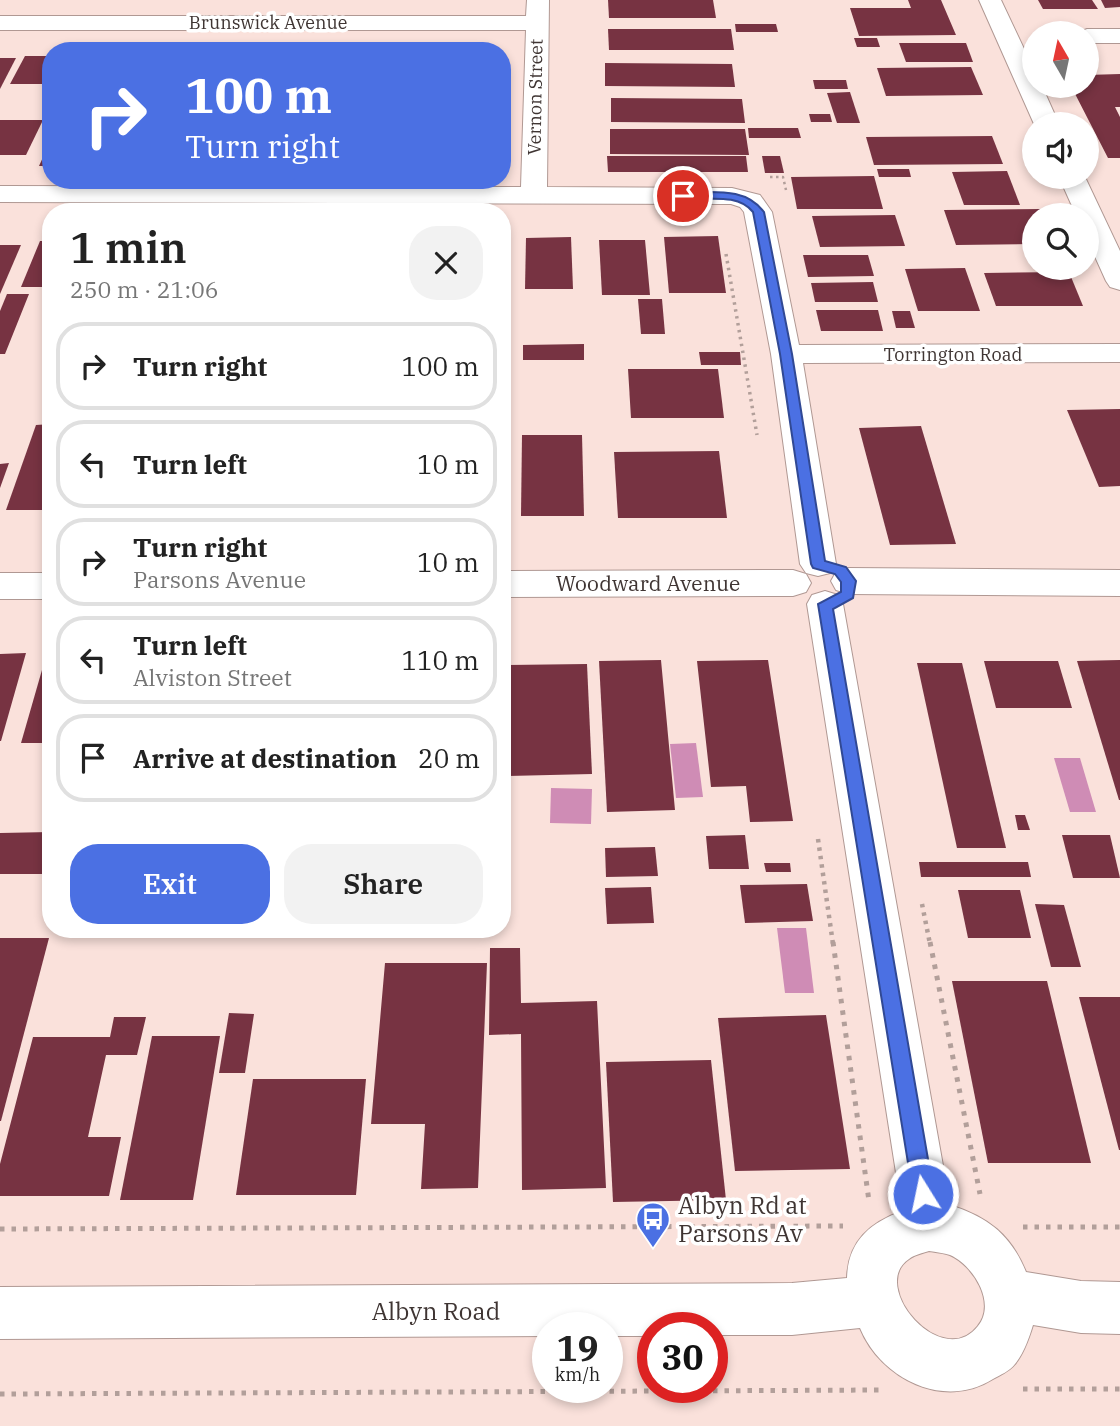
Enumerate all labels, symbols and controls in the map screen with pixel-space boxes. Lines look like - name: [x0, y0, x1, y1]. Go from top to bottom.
- street label: Brunswick Avenue: [189, 11, 347, 34]
- north arrow: [1022, 21, 1099, 98]
- map controls: [1022, 21, 1099, 280]
- street label: Vernon Street: [522, 39, 548, 155]
- text: 100 m: [185, 63, 332, 126]
- icon: right: [70, 70, 161, 161]
- button: sound: [1022, 112, 1099, 189]
- text: Turn right: [185, 125, 340, 167]
- pin: [653, 166, 713, 226]
- icon: arrive: [664, 177, 702, 215]
- button: search: [1022, 203, 1099, 280]
- text: 1 min: [70, 220, 187, 275]
- button: close: [409, 226, 483, 300]
- text: 250 m · 21:06: [70, 274, 219, 304]
- street label: Torrington Road: [883, 343, 1023, 366]
- icon: right: [74, 347, 112, 385]
- text: Turn right: [133, 349, 267, 383]
- text: 100 m: [401, 349, 479, 383]
- icon: left: [74, 445, 112, 483]
- text: Turn left: [133, 447, 247, 481]
- text: 10 m: [417, 447, 479, 481]
- text: Turn right: [133, 530, 267, 564]
- icon: right: [74, 543, 112, 581]
- text: 10 m: [417, 545, 479, 579]
- text: Parsons Avenue: [133, 564, 306, 594]
- street label: Woodward Avenue: [556, 569, 740, 597]
- text: Turn left: [133, 628, 247, 662]
- icon: left: [74, 641, 112, 679]
- text: 110 m: [401, 643, 479, 677]
- text: Alviston Street: [133, 662, 292, 692]
- icon: arrive: [74, 739, 112, 777]
- text: Arrive at destination: [133, 741, 397, 775]
- text: 20 m: [418, 741, 480, 775]
- button: Exit: [70, 844, 270, 924]
- button: Share: [284, 844, 483, 924]
- position arrow: [886, 1157, 960, 1231]
- place label: Albyn Rd at Parsons Av: [678, 1189, 807, 1249]
- bus stop icon: Albyn Rd at Parsons Av: [634, 1200, 672, 1249]
- street label: Albyn Road: [372, 1295, 500, 1327]
- speed limit sign: 30: [637, 1312, 728, 1403]
- text: 19: [556, 1325, 599, 1371]
- text: km/h: [555, 1363, 600, 1386]

